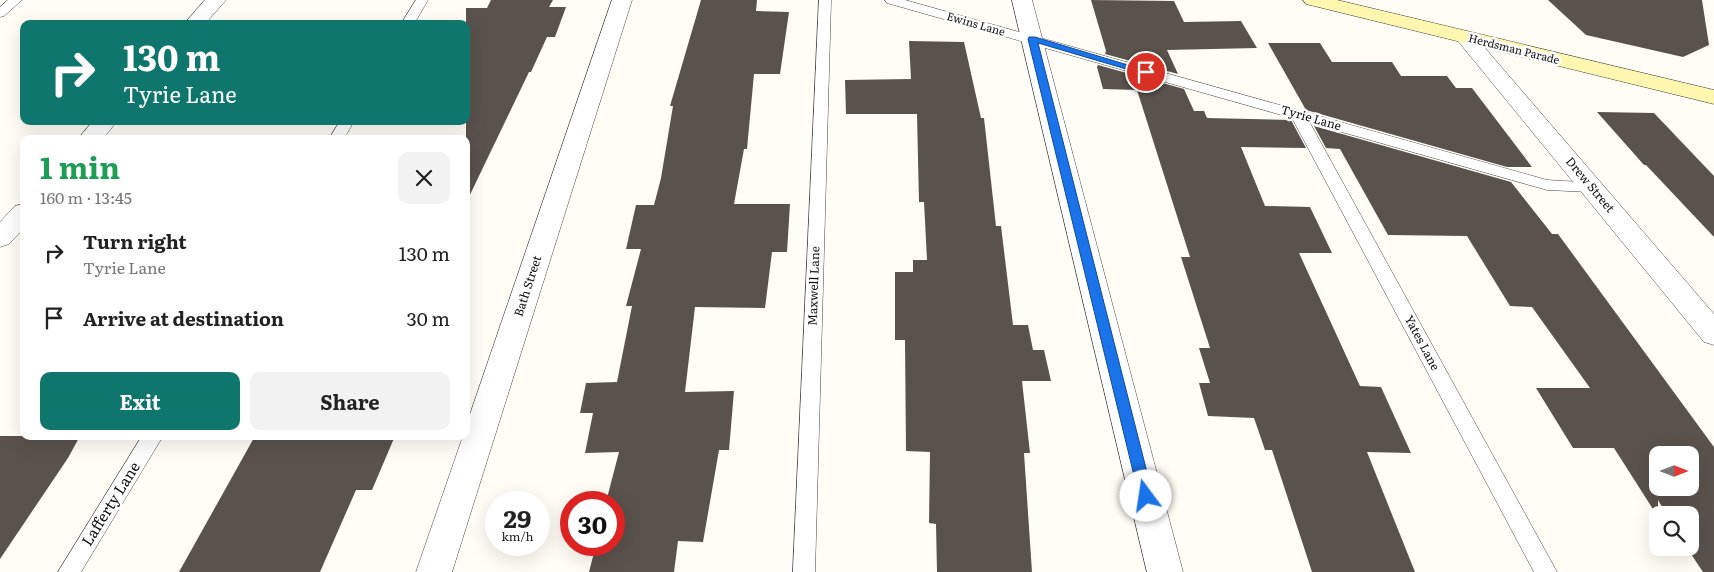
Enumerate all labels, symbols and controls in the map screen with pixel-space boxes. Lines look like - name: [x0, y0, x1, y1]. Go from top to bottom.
- street label: Ewins Lane: [945, 7, 1008, 39]
- street label: Herdsman Parade: [1467, 29, 1562, 67]
- text: 130 m: [123, 30, 220, 82]
- icon: right: [40, 40, 105, 105]
- pin: [1125, 51, 1167, 93]
- icon: arrive: [1132, 58, 1160, 86]
- text: Tyrie Lane: [123, 77, 237, 110]
- street label: Tyrie Lane: [1279, 100, 1344, 134]
- text: 1 min: [40, 144, 120, 188]
- button: close: [398, 152, 450, 204]
- street label: Drew Street: [1562, 153, 1620, 216]
- text: 160 m · 13:45: [40, 185, 132, 209]
- text: Turn right: [83, 227, 187, 255]
- icon: right: [40, 239, 68, 267]
- text: 130 m: [399, 239, 450, 267]
- street label: Maxwell Lane: [803, 246, 823, 326]
- street label: Bath Street: [509, 253, 545, 319]
- text: Tyrie Lane: [83, 255, 166, 279]
- icon: arrive: [40, 304, 68, 332]
- text: Arrive at destination: [83, 304, 284, 332]
- text: 30 m: [406, 304, 450, 332]
- street label: Yates Lane: [1401, 312, 1445, 373]
- button: Exit: [40, 372, 240, 430]
- button: Share: [250, 372, 450, 430]
- north arrow: [1649, 446, 1699, 496]
- map controls: [1649, 446, 1699, 556]
- street label: Lafferty Lane: [75, 456, 145, 550]
- position arrow: [1119, 469, 1171, 521]
- speed limit sign: 30: [560, 491, 625, 556]
- text: 29: [504, 499, 531, 536]
- button: search: [1649, 506, 1699, 556]
- text: km/h: [502, 527, 533, 545]

